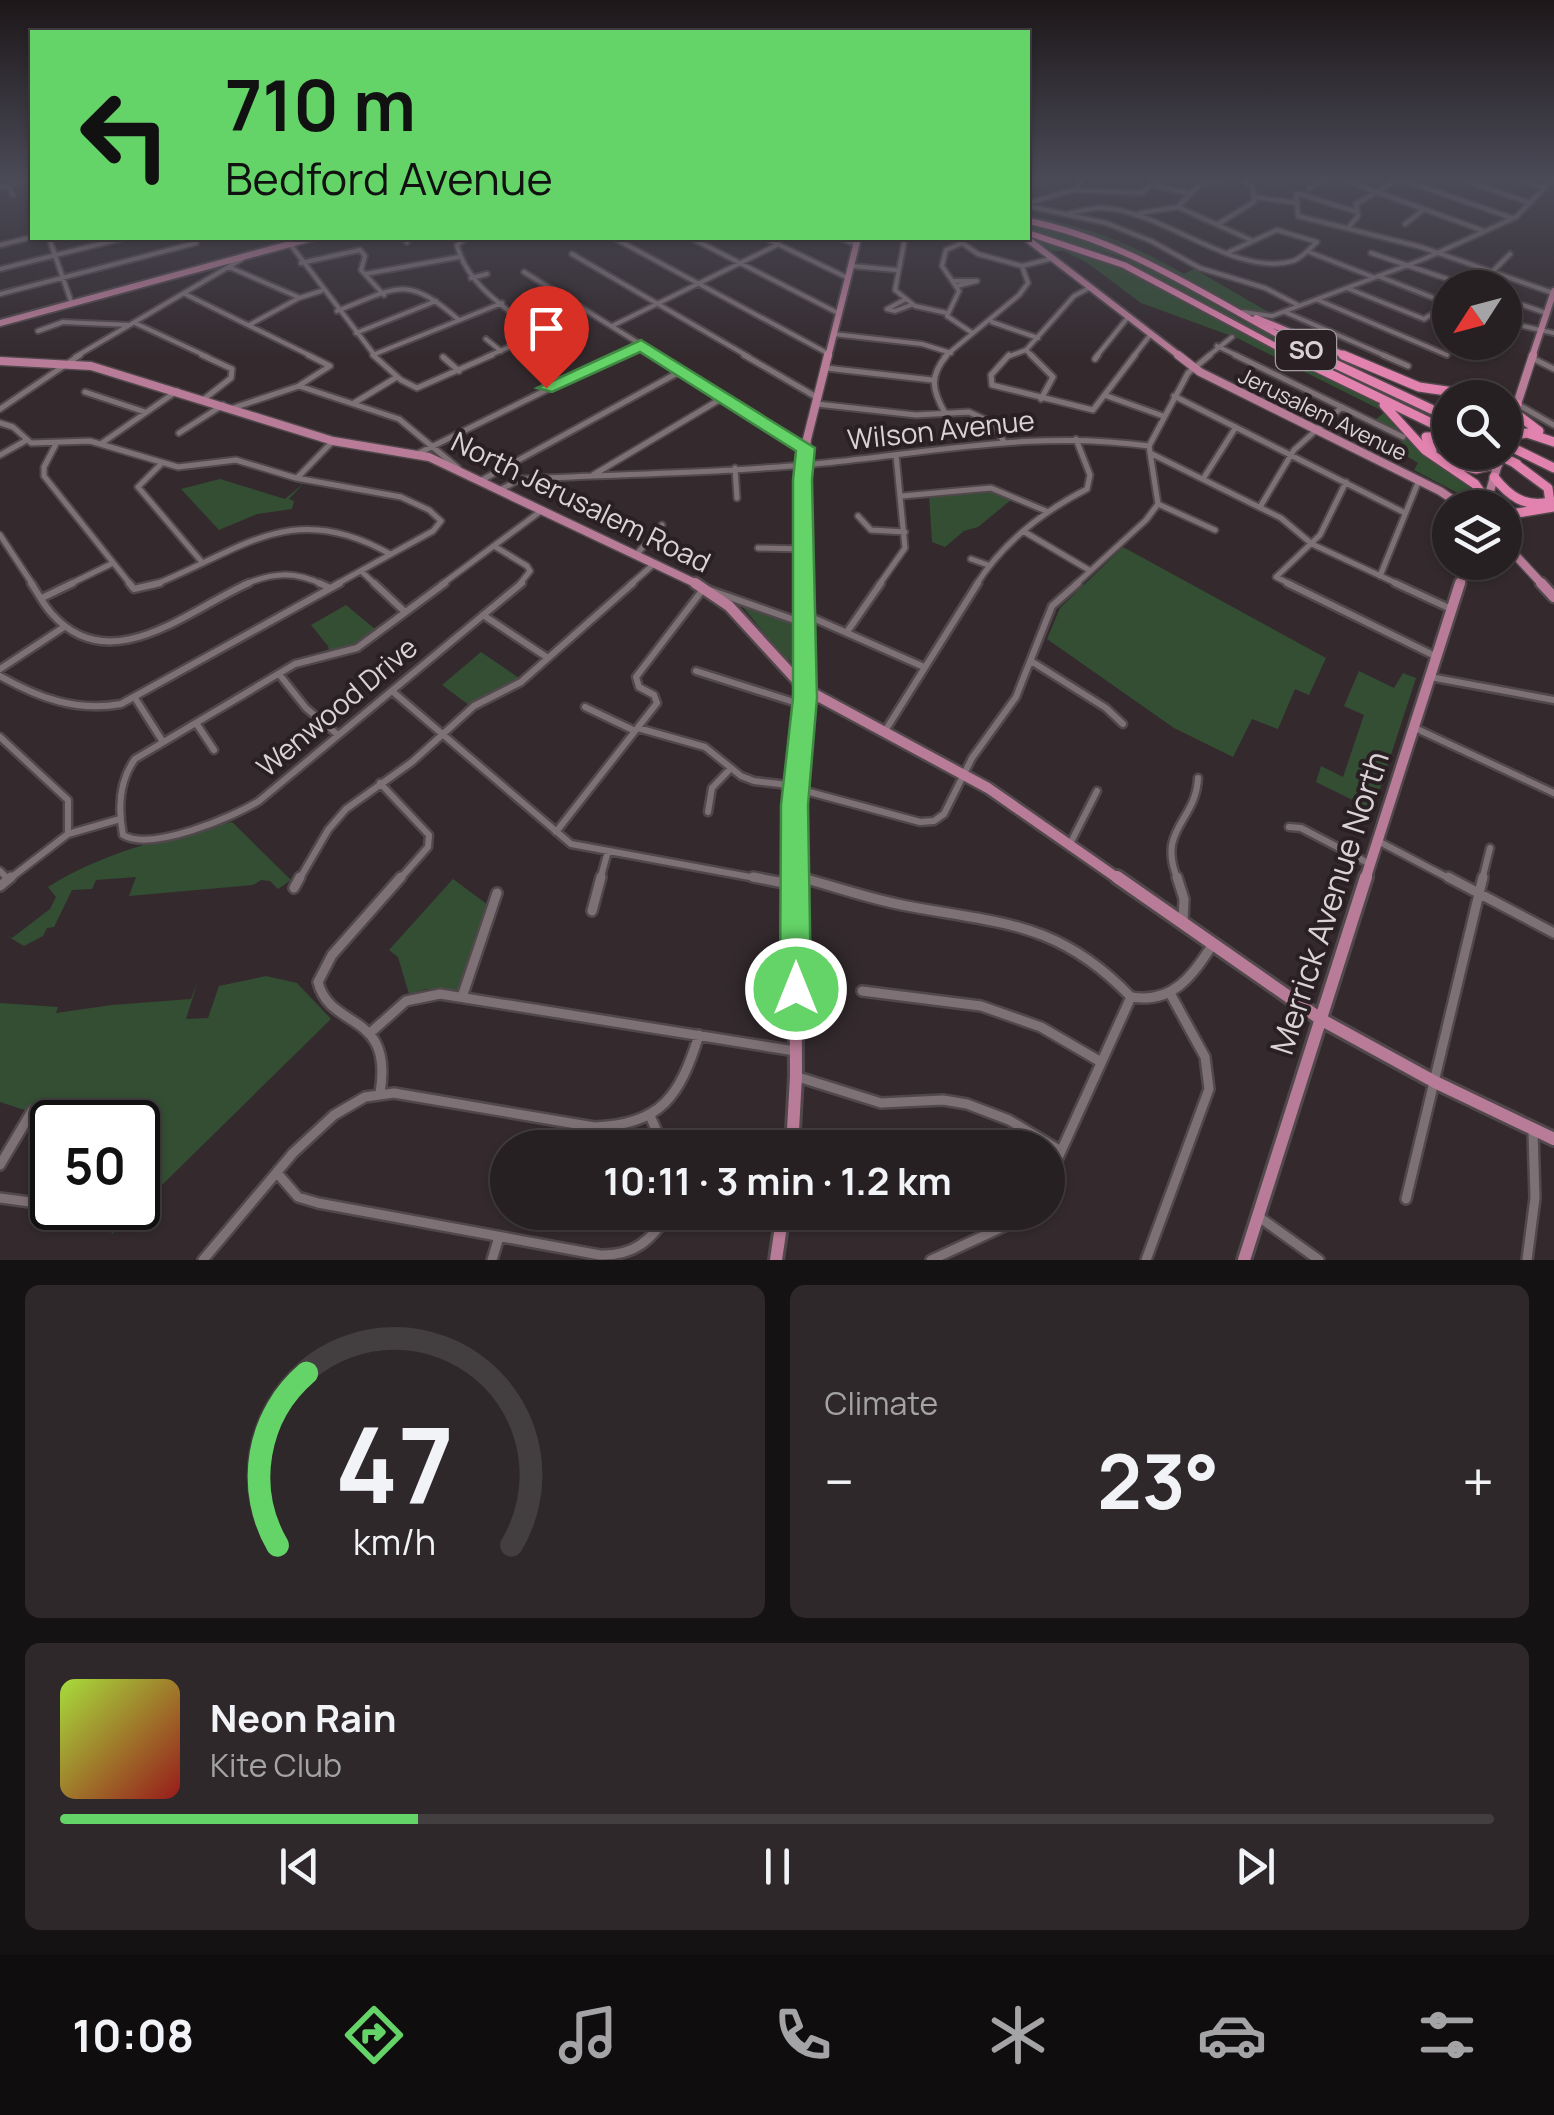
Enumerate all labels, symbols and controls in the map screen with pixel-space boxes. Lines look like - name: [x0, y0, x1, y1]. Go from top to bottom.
- text: 710 m: [225, 56, 416, 152]
- icon: left: [60, 70, 190, 200]
- text: Bedford Avenue: [225, 147, 553, 209]
- north arrow: [1432, 270, 1522, 360]
- map controls: [1432, 270, 1522, 580]
- pin: [504, 286, 589, 389]
- icon: arrive: [519, 301, 574, 356]
- road number: SO: [1276, 330, 1336, 370]
- street label: Jerusalem Avenue: [1234, 360, 1412, 468]
- button: search: [1432, 380, 1522, 470]
- street label: Wilson Avenue: [845, 400, 1036, 458]
- street label: North Jerusalem Road: [446, 422, 717, 580]
- button: layers: [1432, 490, 1522, 580]
- street label: Wenwood Drive: [248, 628, 425, 785]
- street label: Merrick Avenue North: [1259, 745, 1399, 1060]
- position arrow: [744, 937, 848, 1041]
- speed limit sign: 50: [30, 1100, 160, 1230]
- text: 10:11 · 3 min · 1.2 km: [603, 1154, 952, 1206]
- text: Climate: [825, 1381, 938, 1425]
- text: 47: [335, 1392, 454, 1534]
- text: 23°: [1097, 1429, 1219, 1532]
- text: −: [825, 1443, 854, 1519]
- text: +: [1462, 1443, 1494, 1519]
- text: km/h: [353, 1517, 436, 1566]
- text: Neon Rain: [210, 1691, 396, 1743]
- text: Kite Club: [210, 1743, 342, 1787]
- icon: previous: [272, 1839, 327, 1894]
- icon: pause: [750, 1839, 805, 1894]
- icon: next: [1228, 1839, 1283, 1894]
- icon: directions: [339, 2000, 409, 2070]
- icon: music: [553, 2000, 623, 2070]
- icon: phone: [768, 2000, 838, 2070]
- icon: climate: [983, 2000, 1053, 2070]
- icon: car: [1197, 2000, 1267, 2070]
- icon: filters: [1412, 2000, 1482, 2070]
- text: 10:08: [72, 2004, 194, 2066]

